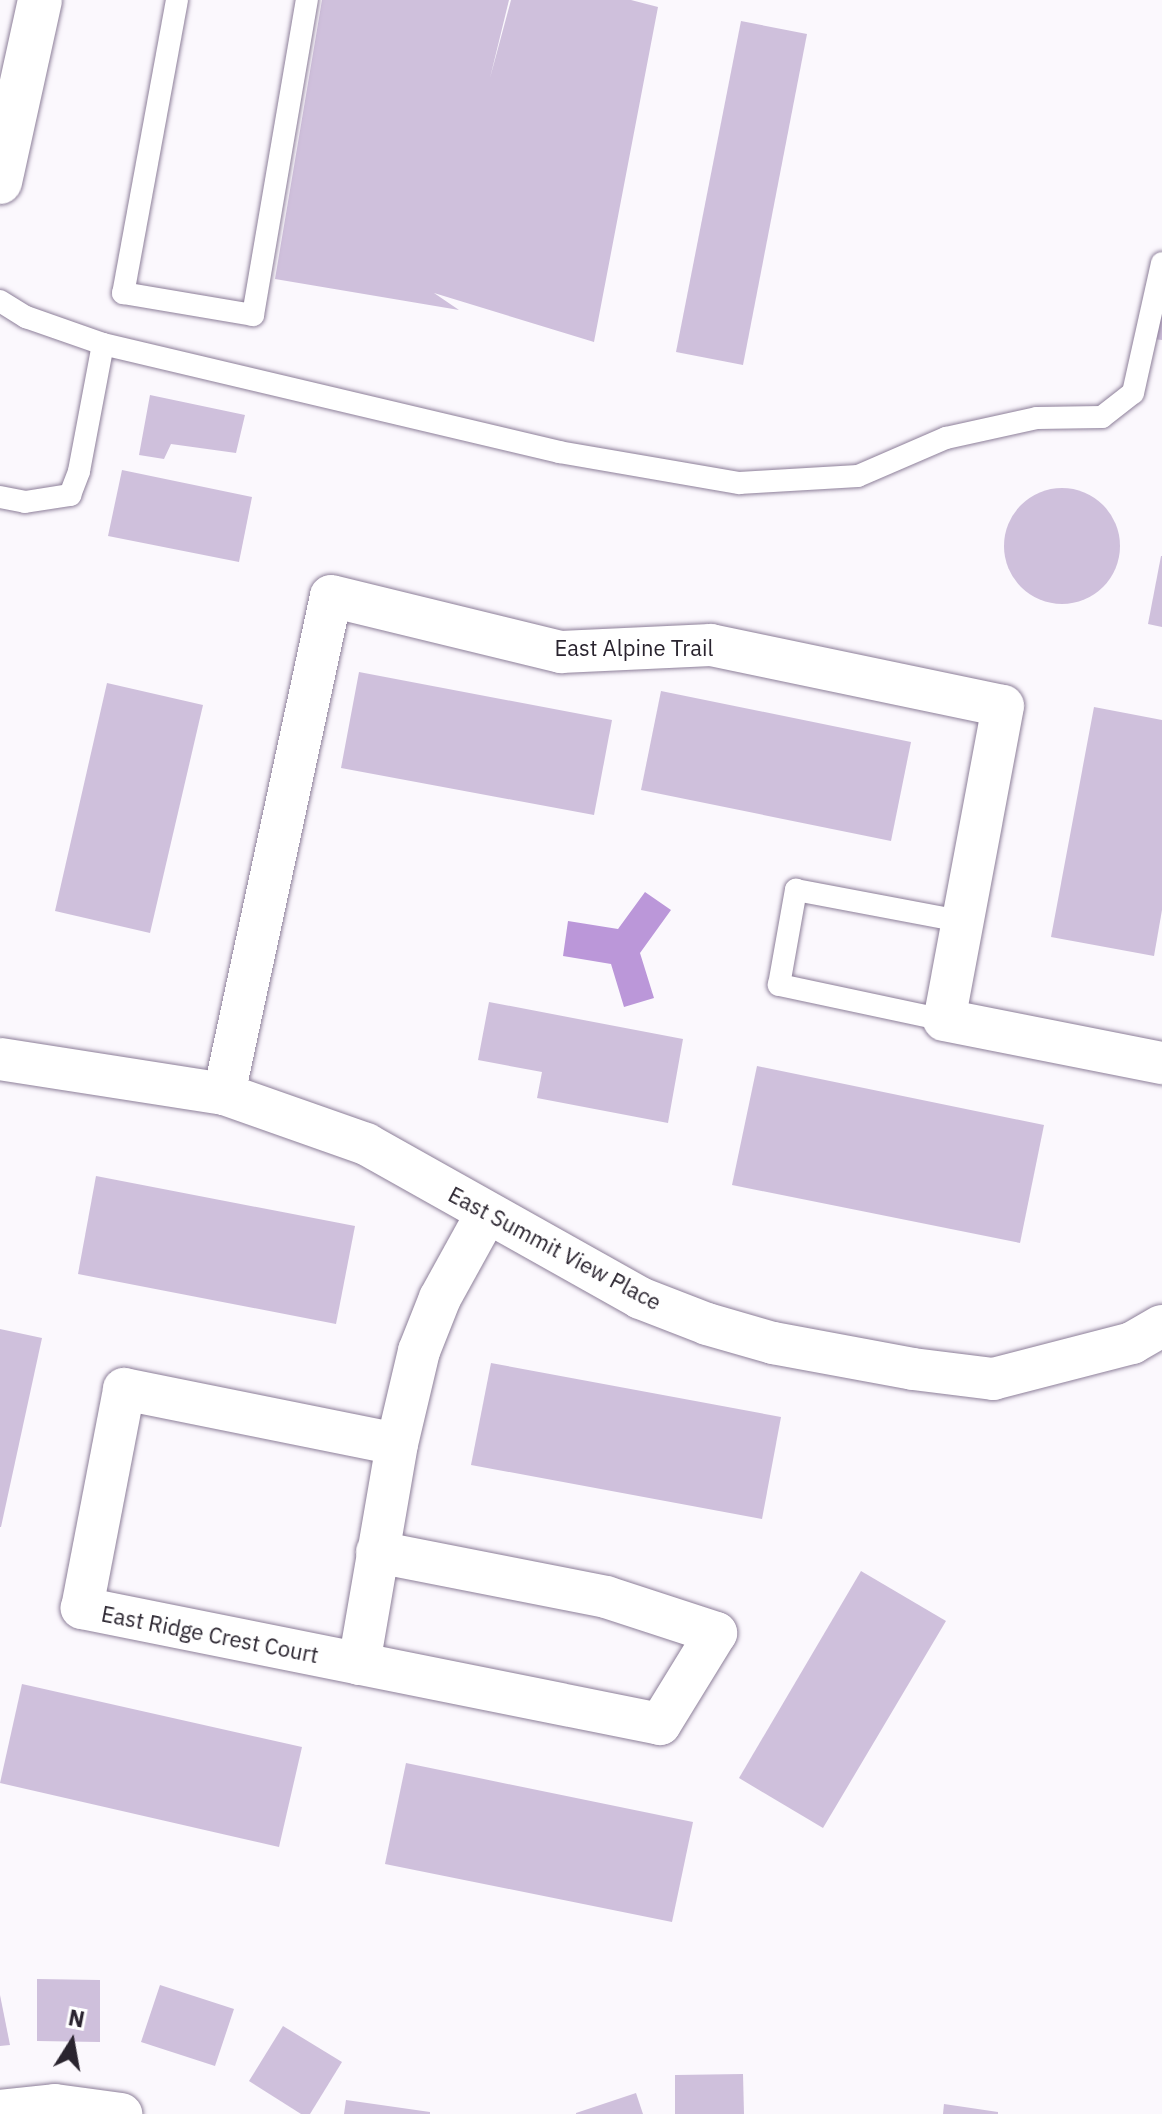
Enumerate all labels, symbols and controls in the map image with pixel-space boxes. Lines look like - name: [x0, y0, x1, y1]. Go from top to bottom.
- street label: East Alpine Trail: [555, 635, 713, 661]
- street label: East Summit View Place: [444, 1181, 666, 1315]
- street label: East Ridge Crest Court: [99, 1600, 321, 1668]
- north arrow: [32, 2002, 112, 2082]
- text: N: [66, 2002, 87, 2034]

